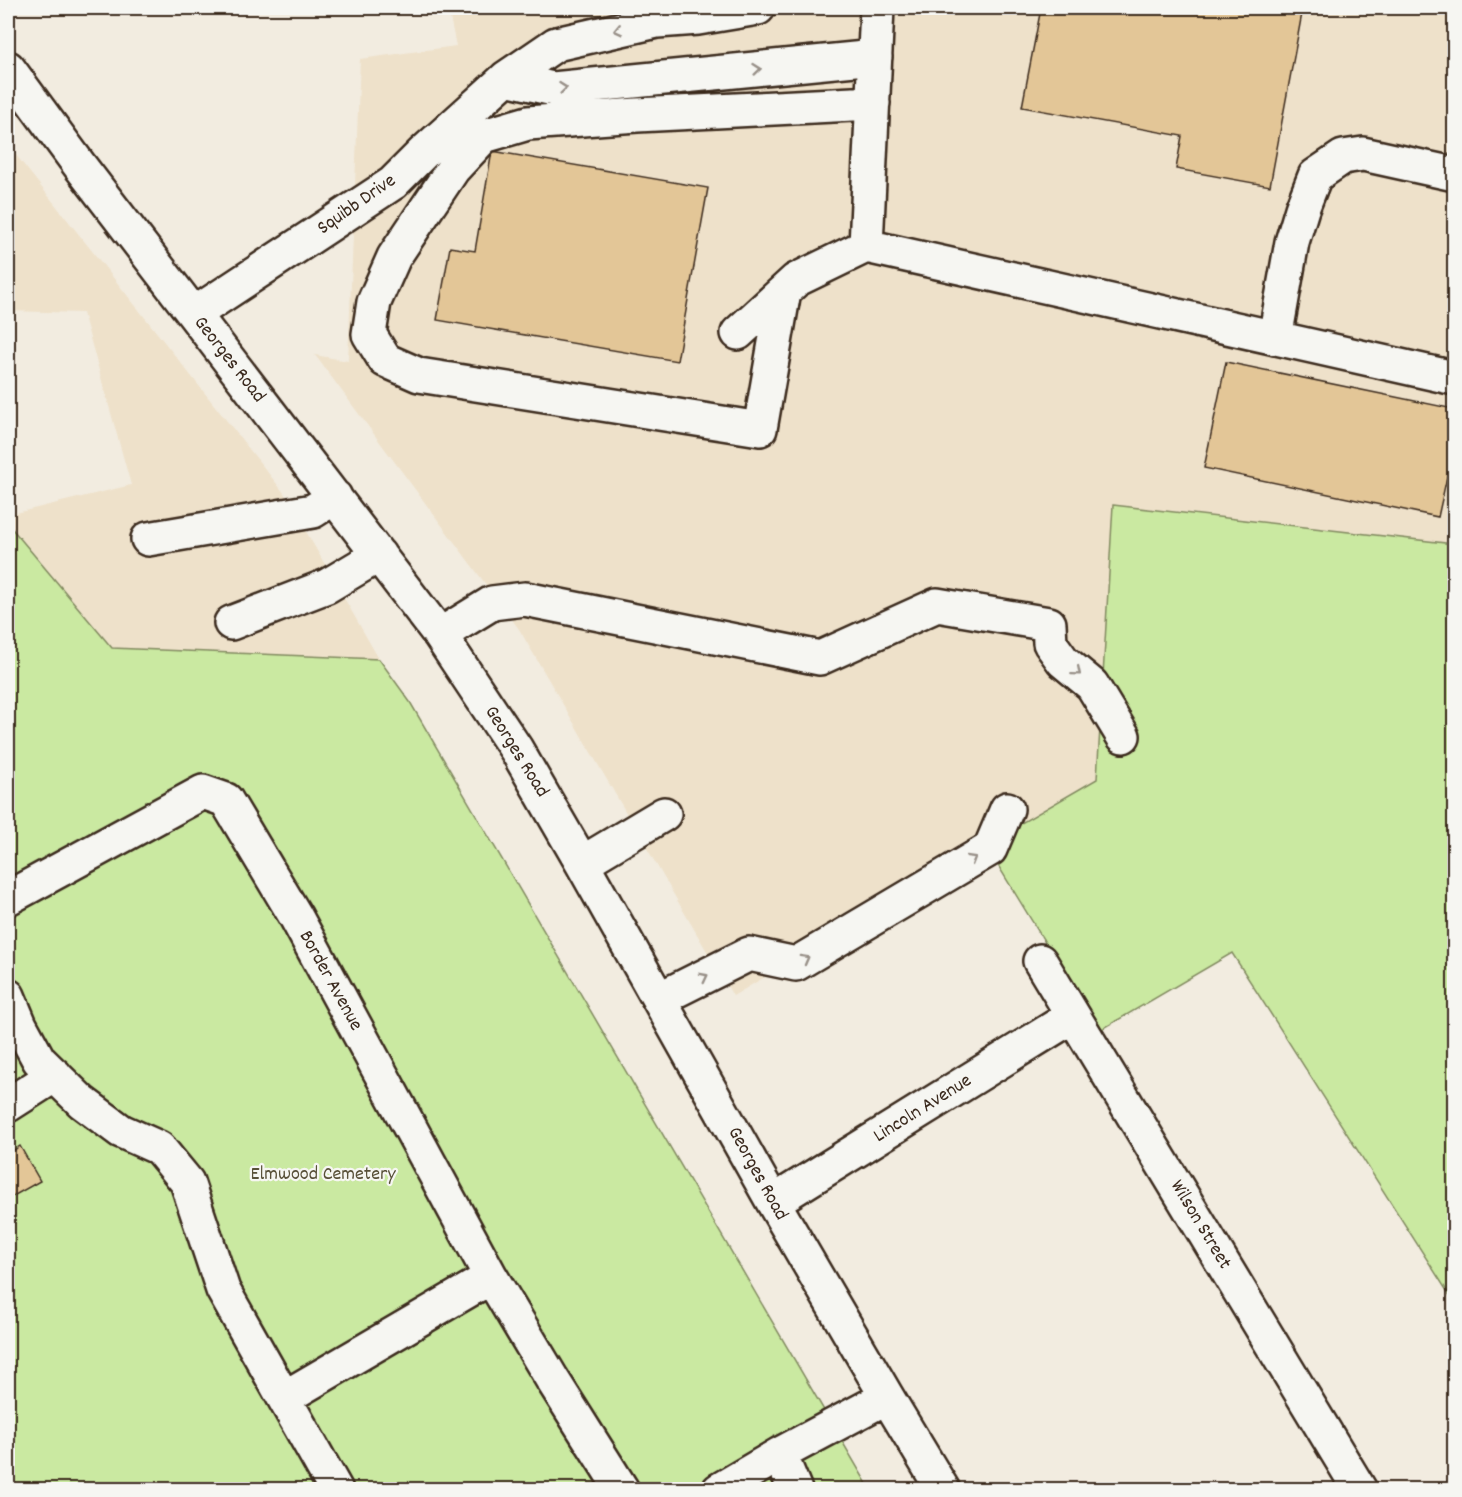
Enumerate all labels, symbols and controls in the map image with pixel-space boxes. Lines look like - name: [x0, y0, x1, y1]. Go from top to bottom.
- one-way arrow: [613, 23, 623, 36]
- one-way arrow: [752, 63, 762, 76]
- one-way arrow: [558, 82, 568, 95]
- street label: Squibb Drive: [312, 167, 402, 242]
- street label: Georges Road: [186, 311, 272, 409]
- one-way arrow: [1070, 665, 1081, 676]
- street label: Georges Road: [477, 701, 555, 803]
- one-way arrow: [966, 855, 976, 867]
- street label: Border Avenue: [291, 926, 369, 1036]
- one-way arrow: [799, 955, 809, 966]
- one-way arrow: [698, 972, 709, 984]
- street label: Lincoln Avenue: [868, 1068, 978, 1150]
- street label: Georges Road: [720, 1122, 794, 1226]
- park label: Elmwood Cemetery: [250, 1161, 396, 1189]
- street label: Wilson Street: [1162, 1175, 1238, 1275]

